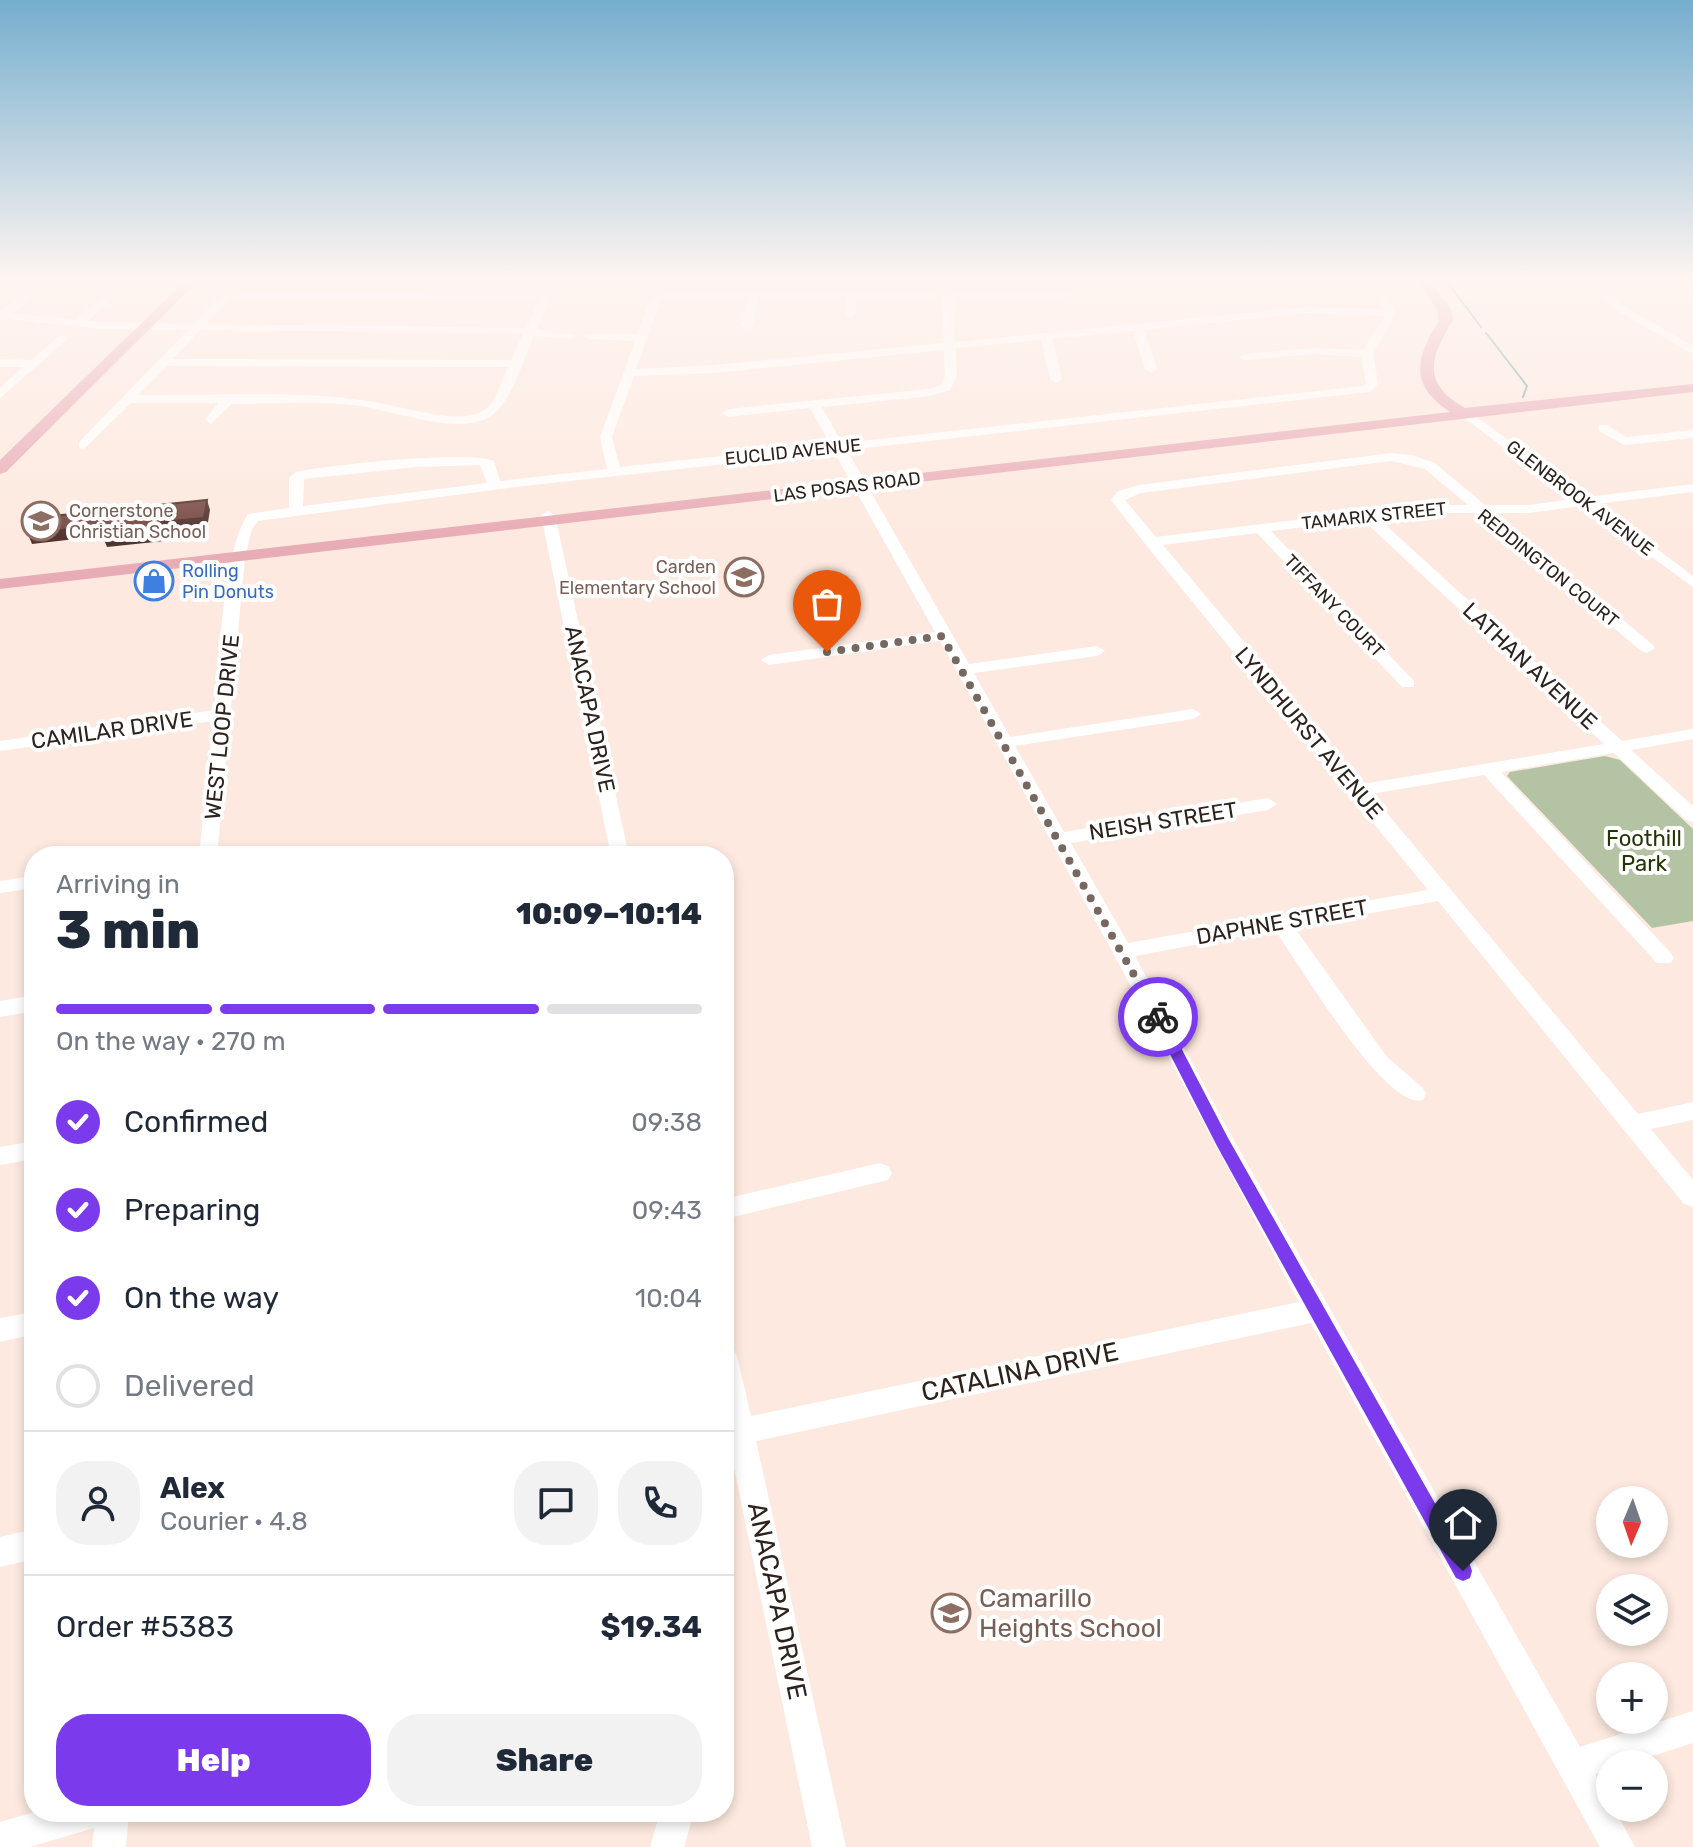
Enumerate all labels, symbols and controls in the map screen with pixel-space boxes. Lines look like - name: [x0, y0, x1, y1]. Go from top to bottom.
- street label: EUCLID AVENUE: [724, 434, 862, 470]
- street label: GLENBROOK AVENUE: [1502, 436, 1658, 560]
- street label: LAS POSAS ROAD: [772, 467, 922, 507]
- street label: TAMARIX STREET: [1300, 497, 1448, 535]
- school or university icon: Cornerstone Christian School: [20, 500, 62, 542]
- place label: Cornerstone Christian School: [69, 500, 206, 543]
- street label: REDDINGTON COURT: [1473, 504, 1623, 632]
- street label: TIFFANY COURT: [1279, 550, 1389, 662]
- place label: Carden Elementary School: [559, 556, 716, 599]
- school or university icon: Carden Elementary School: [723, 556, 765, 598]
- shop icon: Rolling Pin Donuts: [133, 560, 175, 602]
- place label: Rolling Pin Donuts: [182, 560, 274, 603]
- pin: [793, 570, 861, 652]
- icon: bag: [805, 582, 849, 626]
- street label: LATHAN AVENUE: [1457, 597, 1603, 735]
- street label: ANACAPA DRIVE: [559, 623, 621, 795]
- street label: WEST LOOP DRIVE: [199, 633, 245, 821]
- street label: LYNDHURST AVENUE: [1229, 641, 1389, 825]
- street label: CAMILAR DRIVE: [29, 705, 195, 755]
- street label: NEISH STREET: [1087, 796, 1239, 846]
- park label: Foothill Park: [1606, 825, 1682, 877]
- text: Arriving in: [56, 869, 180, 900]
- street label: DAPHNE STREET: [1194, 894, 1370, 950]
- text: 10:09–10:14: [516, 896, 702, 932]
- text: 3 min: [56, 899, 200, 961]
- courier: [1118, 977, 1198, 1057]
- icon: bike: [1136, 995, 1180, 1039]
- text: On the way · 270 m: [56, 1026, 286, 1057]
- icon: check: [56, 1100, 100, 1144]
- text: Confirmed: [124, 1104, 268, 1140]
- text: 09:38: [631, 1107, 702, 1138]
- icon: check: [56, 1188, 100, 1232]
- text: Preparing: [124, 1192, 260, 1228]
- text: 09:43: [632, 1195, 702, 1226]
- icon: check: [56, 1276, 100, 1320]
- text: On the way: [124, 1280, 279, 1316]
- text: 10:04: [635, 1283, 702, 1314]
- street label: CATALINA DRIVE: [919, 1336, 1121, 1408]
- text: Delivered: [124, 1368, 255, 1404]
- button: person: [56, 1461, 140, 1545]
- button: chat: [514, 1461, 598, 1545]
- button: phone: [618, 1461, 702, 1545]
- text: Alex: [160, 1470, 225, 1506]
- north arrow: [1596, 1486, 1668, 1558]
- map controls: [1596, 1486, 1668, 1822]
- pin: [1429, 1489, 1497, 1571]
- street label: ANACAPA DRIVE: [741, 1500, 813, 1702]
- icon: home: [1441, 1501, 1485, 1545]
- text: Courier · 4.8: [160, 1506, 308, 1537]
- button: layers: [1596, 1574, 1668, 1646]
- place label: Camarillo Heights School: [979, 1583, 1162, 1644]
- school or university icon: Camarillo Heights School: [930, 1592, 972, 1634]
- text: Order #5383: [56, 1609, 234, 1645]
- text: $19.34: [601, 1609, 702, 1645]
- button: +: [1596, 1662, 1668, 1734]
- button: Help: [56, 1714, 371, 1806]
- button: Share: [387, 1714, 702, 1806]
- button: −: [1596, 1750, 1668, 1822]

